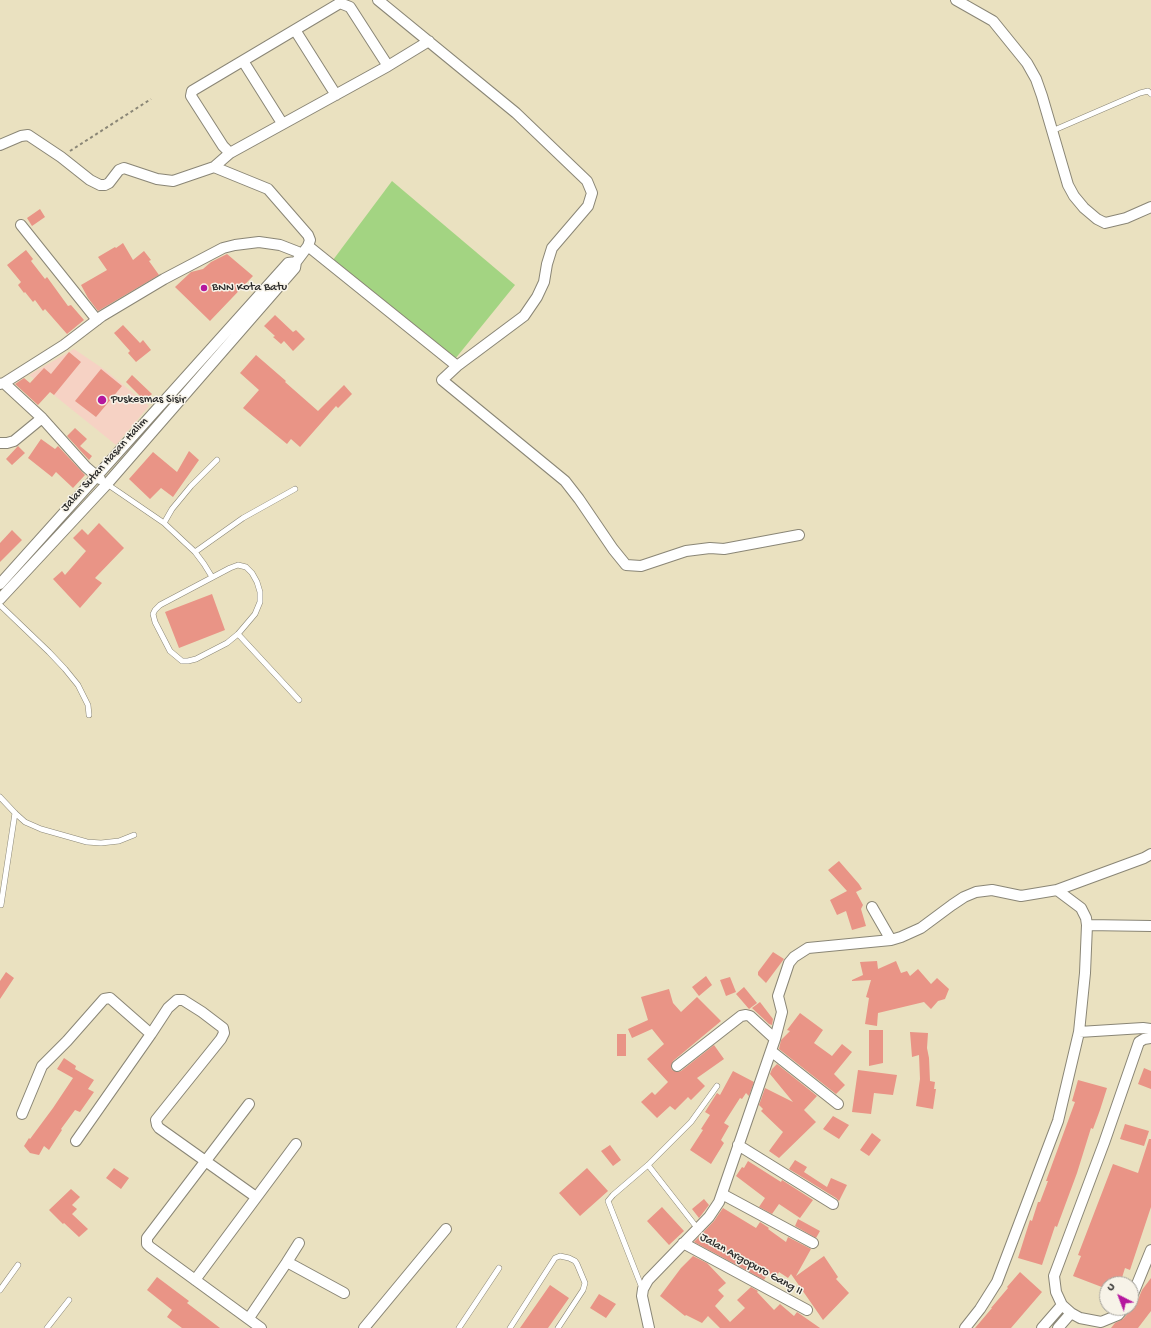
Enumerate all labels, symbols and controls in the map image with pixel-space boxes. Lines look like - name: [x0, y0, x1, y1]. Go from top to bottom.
- place label: BNN Kota Batu: [212, 281, 287, 295]
- marker: BNN Kota Batu: [199, 283, 209, 293]
- place label: Puskesmas Sisir: [111, 393, 186, 407]
- marker: Puskesmas Sisir: [96, 394, 108, 406]
- street label: Jalan Sutan Hasan Halim: [59, 415, 151, 515]
- street label: Jalan Argopuro Gang II: [697, 1231, 805, 1299]
- north arrow: [1099, 1276, 1139, 1316]
- text: U: [1105, 1281, 1118, 1294]

